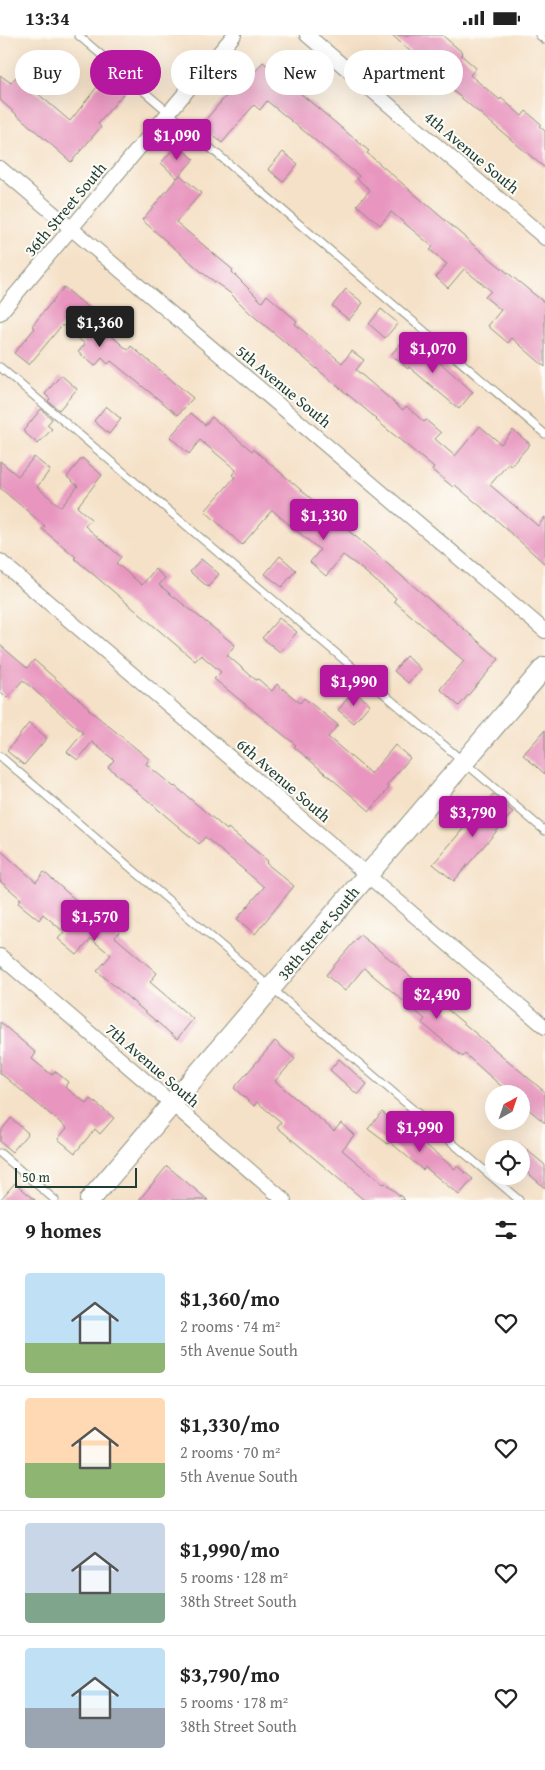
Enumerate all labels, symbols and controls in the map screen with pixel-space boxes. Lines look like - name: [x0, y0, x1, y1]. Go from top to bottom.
- text: 13:34: [25, 4, 70, 32]
- chip: Buy: [15, 50, 80, 95]
- chip: Rent: [90, 50, 161, 95]
- chip: Filters: [171, 50, 255, 95]
- chip: New: [265, 50, 334, 95]
- chip: Apartment: [344, 50, 463, 95]
- street label: 4th Avenue South: [419, 105, 525, 199]
- pin: $1,090: [136, 119, 218, 161]
- text: $1,090: [154, 123, 200, 147]
- street label: 36th Street South: [18, 157, 112, 261]
- pin: $1,360: [59, 305, 141, 348]
- text: $1,360: [77, 310, 123, 334]
- pin: $1,070: [392, 331, 474, 374]
- text: $1,070: [410, 336, 456, 360]
- street label: 5th Avenue South: [231, 339, 337, 433]
- pin: $1,330: [283, 499, 365, 541]
- text: $1,330: [301, 503, 347, 527]
- pin: $1,990: [313, 665, 395, 707]
- text: $1,990: [331, 669, 377, 693]
- street label: 6th Avenue South: [232, 732, 336, 828]
- pin: $3,790: [432, 795, 514, 838]
- text: $3,790: [450, 800, 496, 824]
- street label: 38th Street South: [271, 881, 365, 985]
- pin: $1,570: [54, 899, 136, 942]
- text: $1,570: [72, 904, 118, 928]
- pin: $2,490: [396, 977, 478, 1020]
- text: $2,490: [414, 982, 460, 1006]
- street label: 7th Avenue South: [101, 1017, 205, 1113]
- north arrow: [485, 1085, 530, 1130]
- map controls: [485, 1085, 530, 1185]
- pin: $1,990: [379, 1111, 461, 1153]
- text: $1,990: [397, 1115, 443, 1139]
- button: locate: [485, 1140, 530, 1185]
- scale bar: [15, 1165, 138, 1188]
- text: 50 m: [22, 1167, 50, 1187]
- text: 9 homes: [25, 1215, 101, 1246]
- icon: filters: [492, 1216, 520, 1244]
- text: $1,360/mo: [180, 1283, 280, 1314]
- icon: home: [65, 1293, 125, 1353]
- icon: heart: [492, 1309, 520, 1337]
- text: 2 rooms · 74 m²: [180, 1314, 280, 1338]
- text: 5th Avenue South: [180, 1338, 298, 1362]
- text: $1,330/mo: [180, 1409, 280, 1440]
- icon: home: [65, 1418, 125, 1478]
- icon: heart: [492, 1434, 520, 1462]
- text: 2 rooms · 70 m²: [180, 1440, 280, 1464]
- text: 5th Avenue South: [180, 1464, 298, 1488]
- text: $1,990/mo: [180, 1534, 280, 1565]
- icon: home: [65, 1543, 125, 1603]
- icon: heart: [492, 1559, 520, 1587]
- text: 5 rooms · 128 m²: [180, 1565, 288, 1589]
- text: 38th Street South: [180, 1589, 297, 1613]
- text: $3,790/mo: [180, 1659, 280, 1690]
- icon: home: [65, 1668, 125, 1728]
- icon: heart: [492, 1684, 520, 1712]
- text: 5 rooms · 178 m²: [180, 1690, 288, 1714]
- text: 38th Street South: [180, 1714, 297, 1738]

